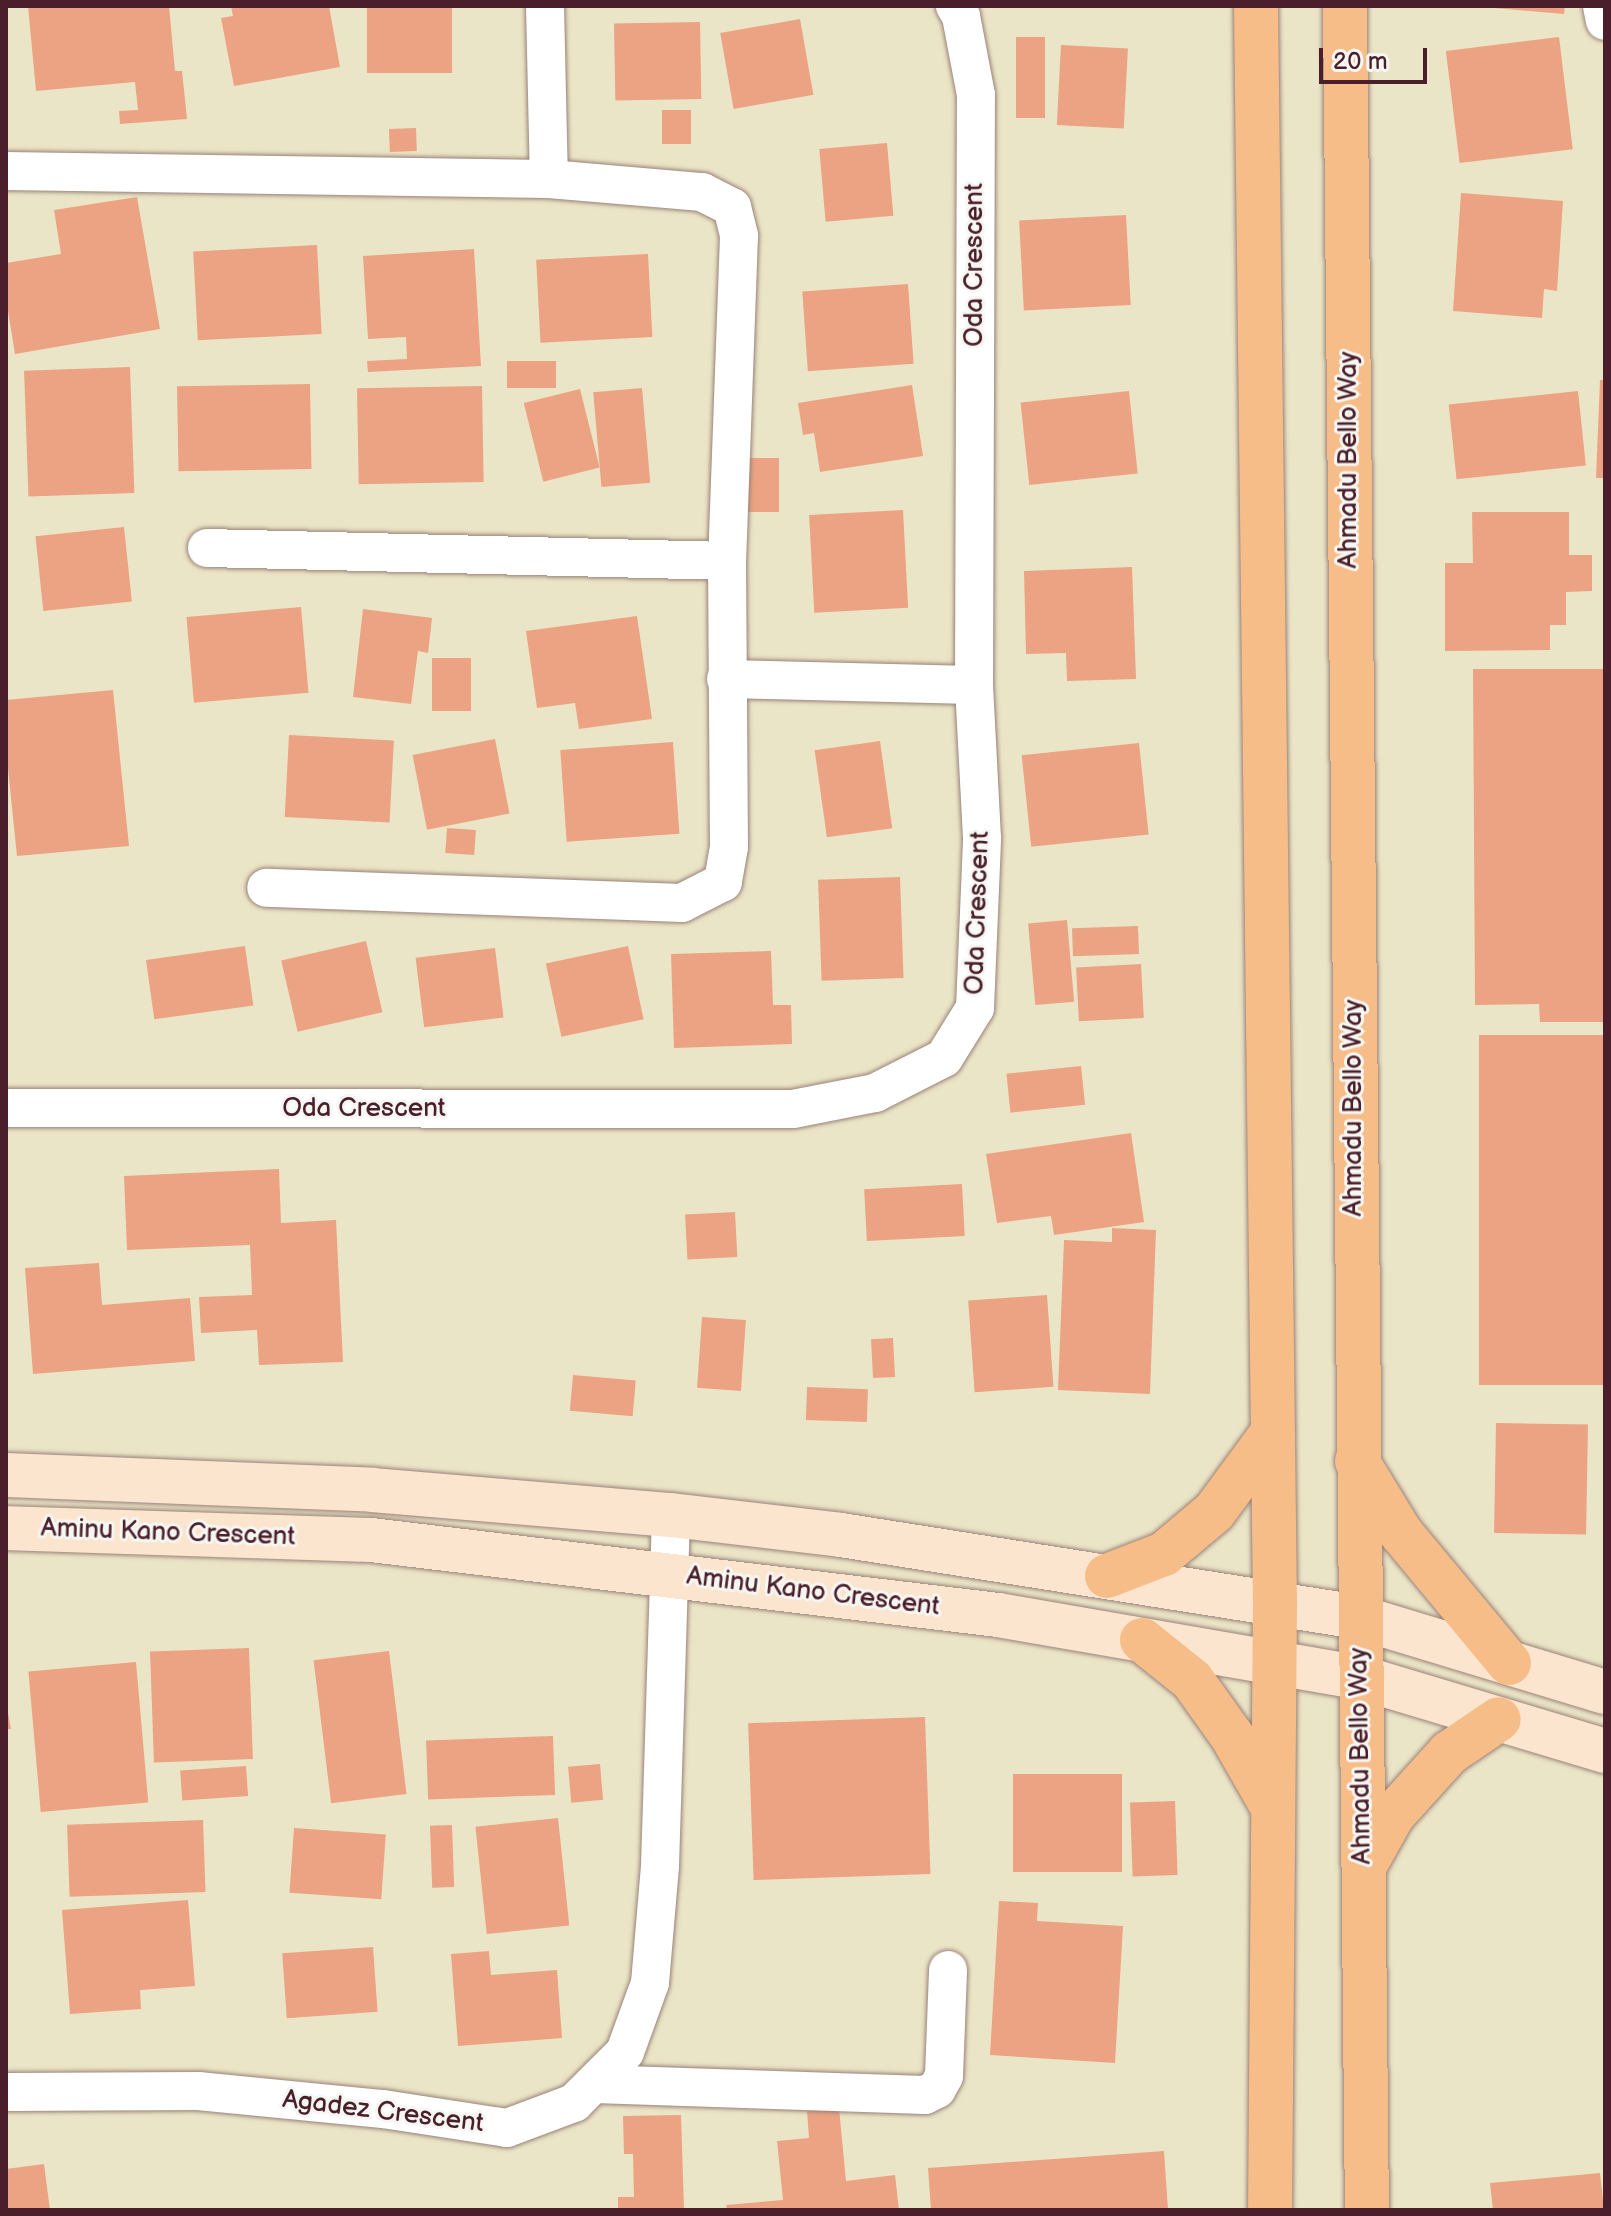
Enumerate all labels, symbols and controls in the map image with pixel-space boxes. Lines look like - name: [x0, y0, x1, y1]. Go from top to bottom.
- scale bar: [1323, 32, 1431, 82]
- text: 20 m: [1333, 47, 1388, 76]
- street label: Oda Crescent: [959, 183, 991, 347]
- street label: Ahmadu Bello Way: [1333, 351, 1365, 569]
- street label: Oda Crescent: [960, 831, 996, 995]
- street label: Ahmadu Bello Way: [1338, 999, 1370, 1217]
- street label: Oda Crescent: [282, 1093, 446, 1125]
- street label: Aminu Kano Crescent: [40, 1513, 296, 1553]
- street label: Aminu Kano Crescent: [685, 1561, 941, 1623]
- street label: Ahmadu Bello Way: [1343, 1647, 1379, 1865]
- street label: Agadez Crescent: [281, 2084, 485, 2140]

